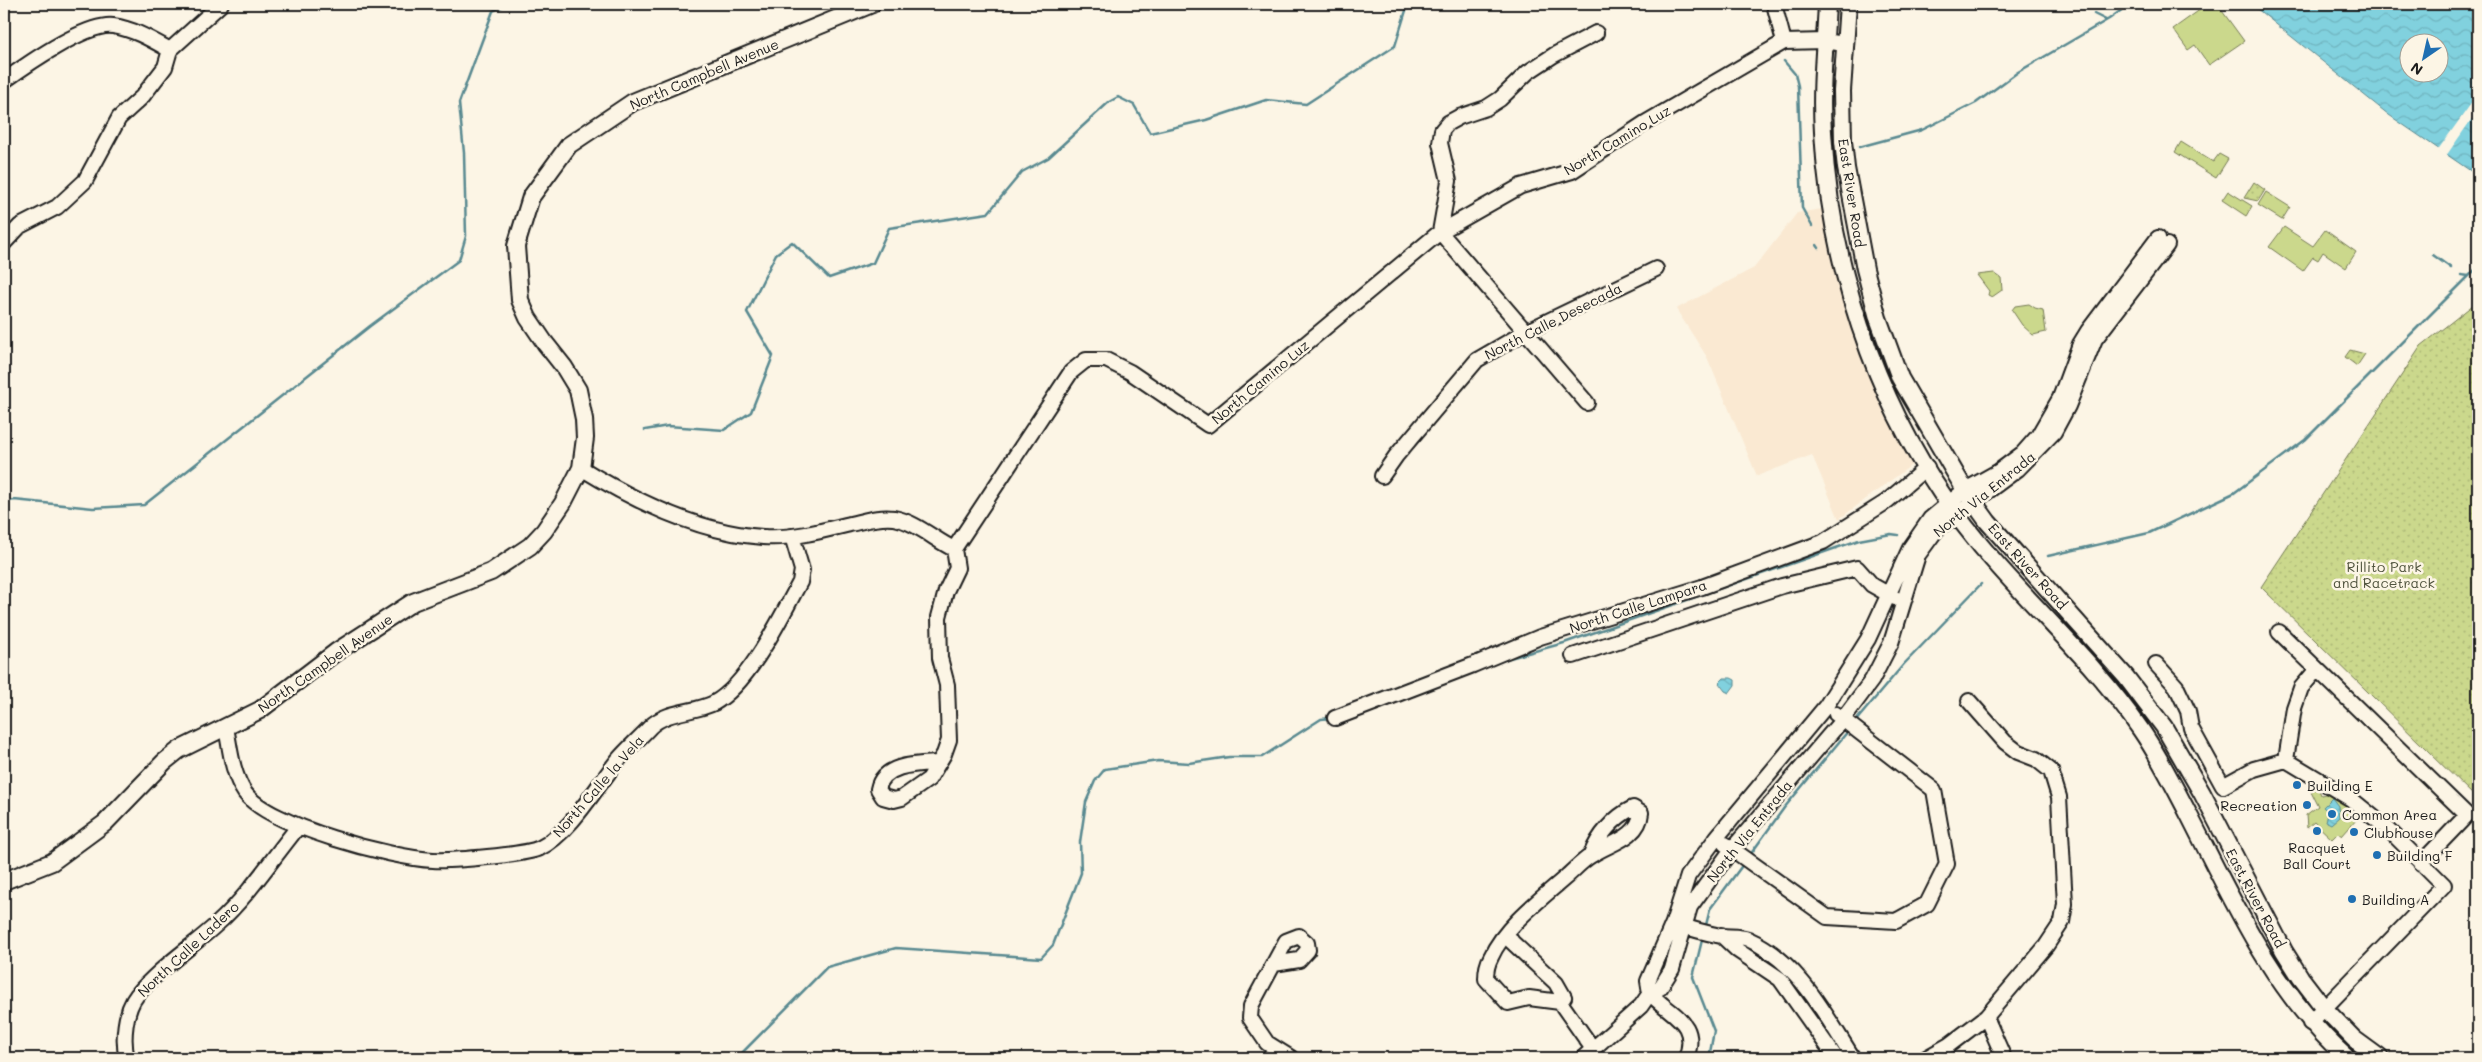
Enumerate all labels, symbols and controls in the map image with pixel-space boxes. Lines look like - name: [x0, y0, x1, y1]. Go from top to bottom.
- north arrow: [2400, 32, 2450, 82]
- street label: North Campbell Avenue: [627, 34, 781, 114]
- text: N: [2407, 58, 2426, 80]
- street label: North Camino Luz: [1560, 100, 1674, 179]
- street label: East River Road: [1834, 137, 1870, 249]
- street label: North Calle Desecada: [1481, 278, 1625, 364]
- street label: North Camino Luz: [1207, 335, 1313, 428]
- street label: North Via Entrada: [1929, 447, 2039, 541]
- street label: East River Road: [1984, 519, 2072, 613]
- park label: Rillito Park and Racetrack: [2333, 557, 2435, 592]
- street label: North Calle Lampara: [1567, 575, 1709, 637]
- street label: North Campbell Avenue: [254, 609, 396, 717]
- street label: North Calle la Vela: [548, 731, 648, 841]
- street label: North Via Entrada: [1702, 776, 1796, 886]
- place label: Building E: [2307, 776, 2373, 795]
- marker: Building E: [2291, 779, 2303, 791]
- place label: Recreation: [2220, 796, 2297, 815]
- marker: Recreation: [2301, 799, 2313, 811]
- place label: Common Area: [2342, 805, 2437, 824]
- marker: Common Area: [2326, 808, 2338, 820]
- place label: Clubhouse: [2364, 823, 2433, 842]
- marker: Racquet Ball Court: [2311, 825, 2323, 837]
- marker: Clubhouse: [2348, 826, 2360, 838]
- place label: Racquet Ball Court: [2283, 838, 2351, 873]
- street label: East River Road: [2222, 845, 2290, 951]
- place label: Building F: [2387, 846, 2453, 865]
- marker: Building F: [2371, 849, 2383, 861]
- place label: Building A: [2362, 890, 2429, 909]
- marker: Building A: [2346, 893, 2358, 905]
- street label: North Calle Ladero: [133, 897, 243, 1001]

